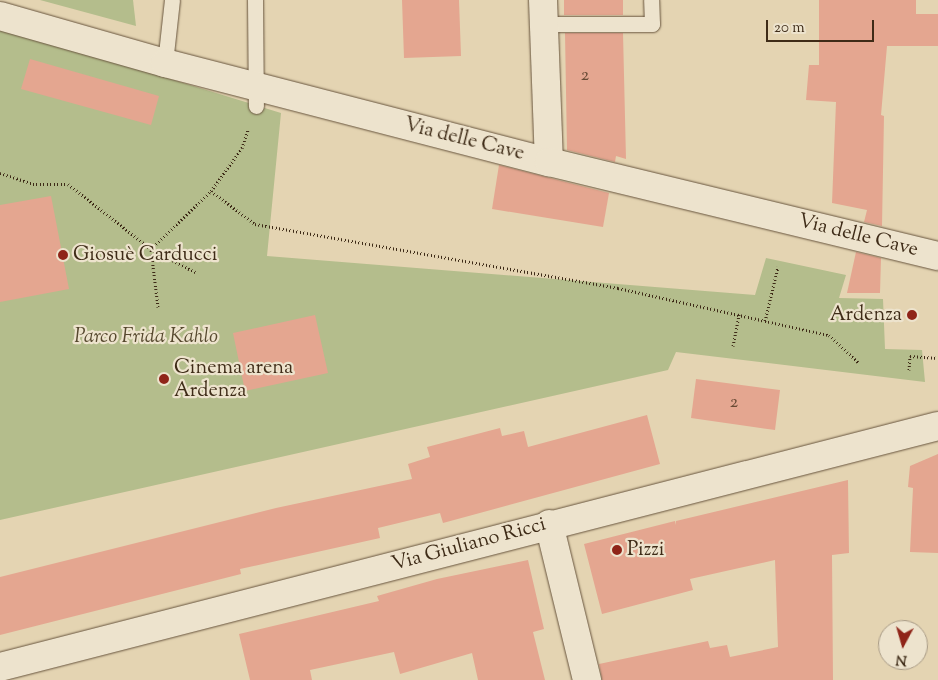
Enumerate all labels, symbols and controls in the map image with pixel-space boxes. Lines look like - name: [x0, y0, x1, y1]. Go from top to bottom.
- scale bar: [768, 10, 876, 42]
- text: 20 m: [774, 18, 805, 39]
- house number: 2: [581, 65, 589, 87]
- street label: Via delle Cave: [401, 113, 527, 167]
- street label: Via delle Cave: [795, 209, 921, 263]
- place label: Giosuè Carducci: [73, 243, 217, 267]
- marker: Giosuè Carducci: [57, 249, 69, 261]
- place label: Ardenza: [830, 303, 902, 327]
- marker: Ardenza: [906, 309, 918, 321]
- park label: Parco Frida Kahlo: [74, 325, 218, 349]
- place label: Cinema arena Ardenza: [174, 356, 293, 403]
- marker: Cinema arena Ardenza: [158, 373, 170, 385]
- house number: 2: [730, 392, 738, 414]
- street label: Via Giuliano Ricci: [389, 513, 549, 577]
- place label: Pizzi: [627, 538, 664, 562]
- marker: Pizzi: [611, 544, 623, 556]
- north arrow: [878, 620, 928, 670]
- text: N: [895, 648, 908, 669]

